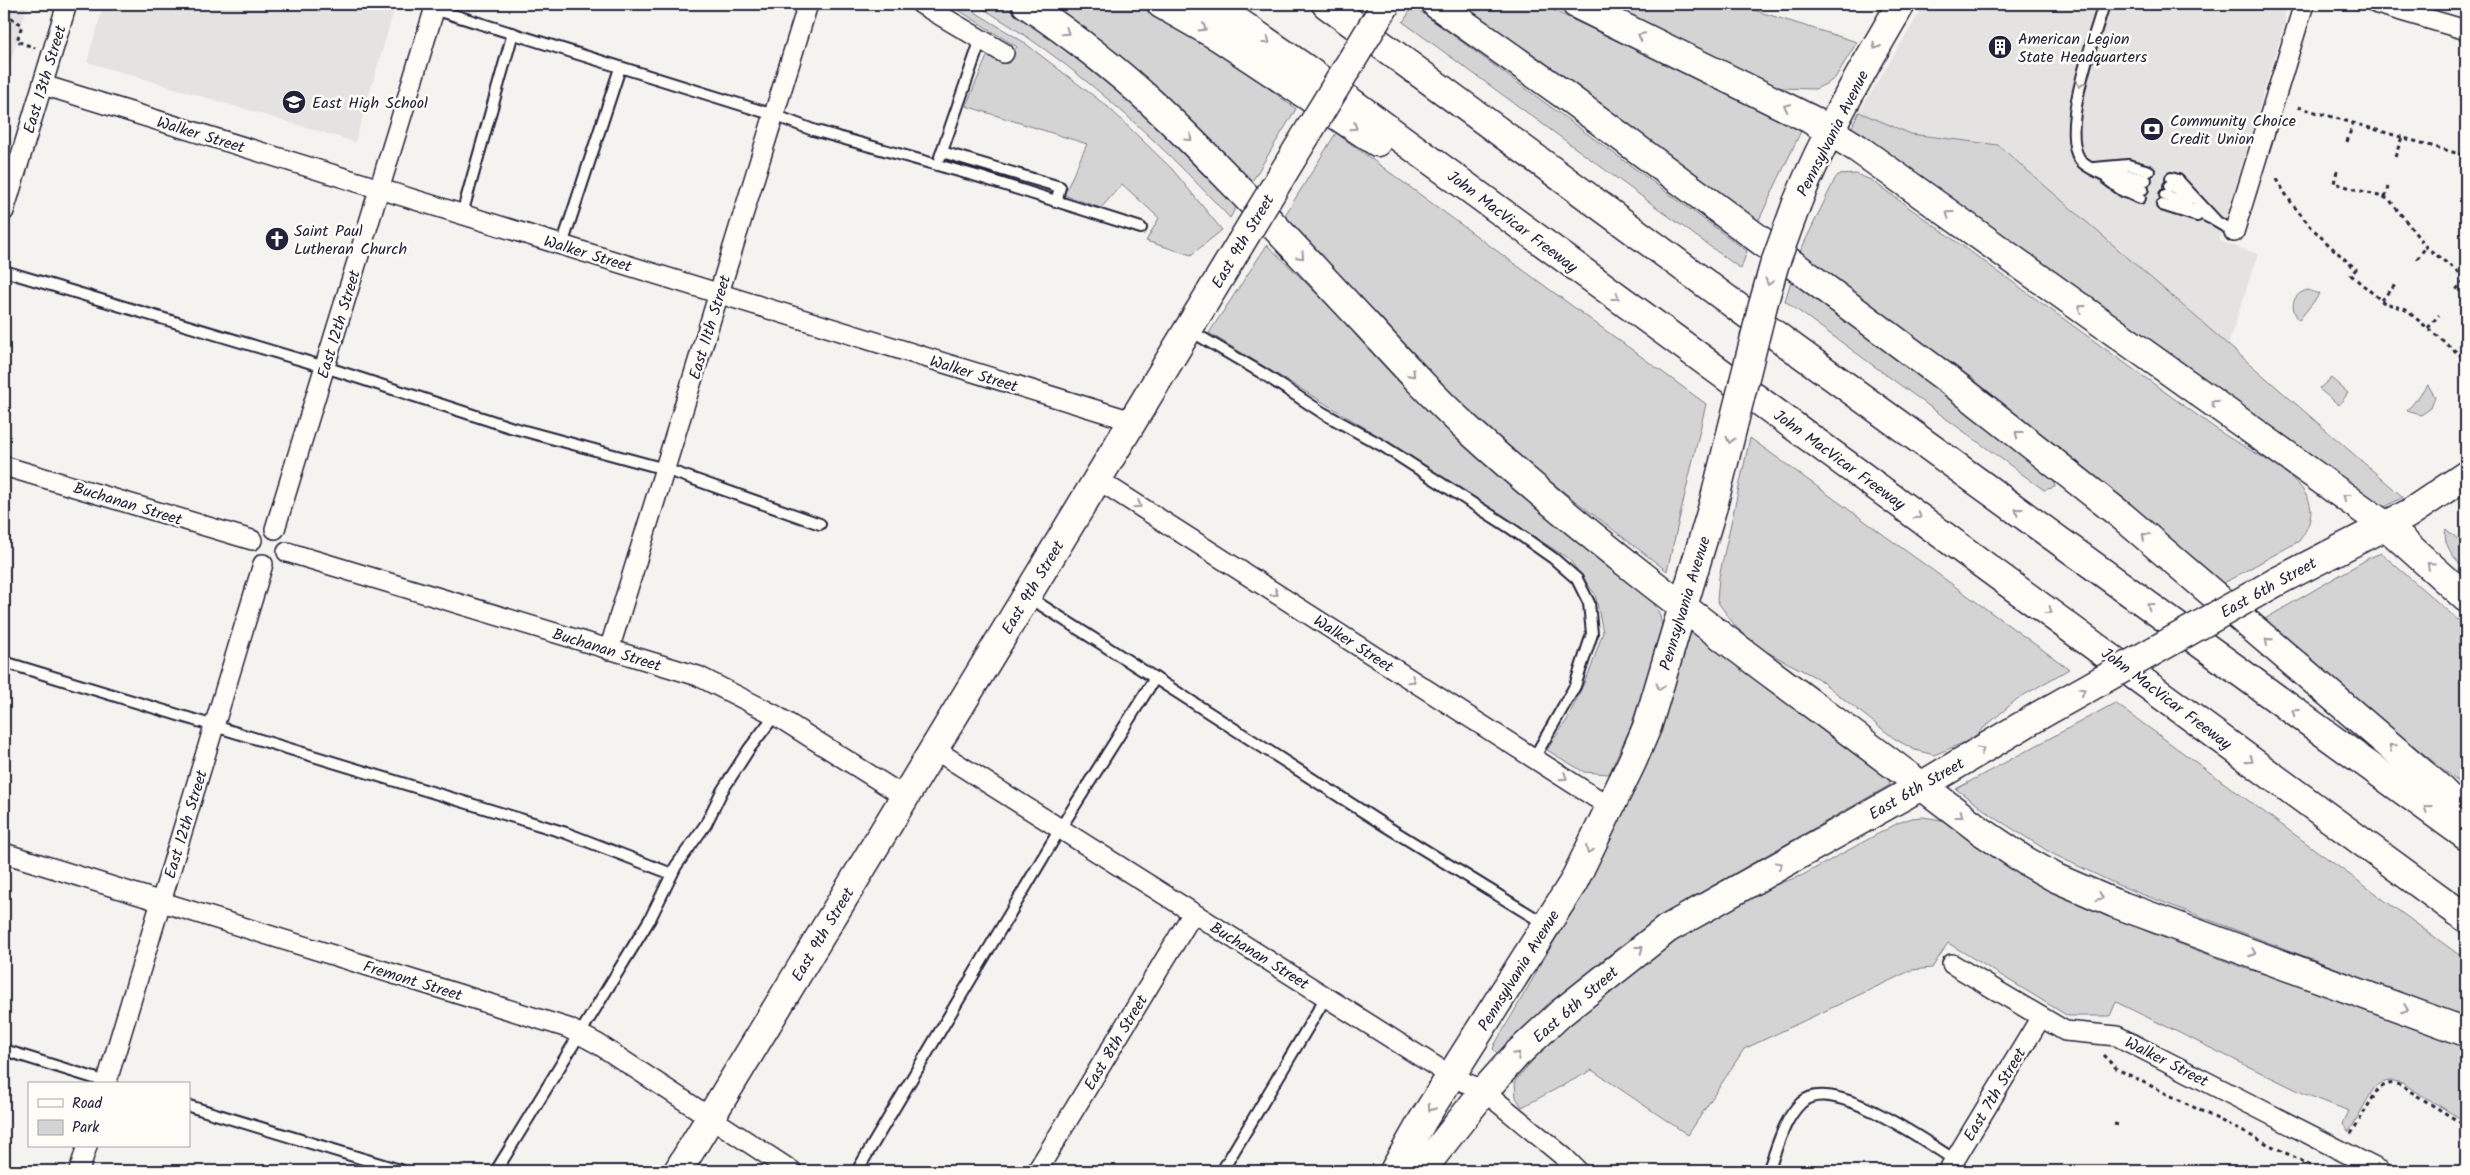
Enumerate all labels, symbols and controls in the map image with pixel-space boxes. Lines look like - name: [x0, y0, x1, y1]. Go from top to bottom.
- street label: East 13th Street: [17, 21, 74, 137]
- one-way arrow: [1198, 22, 1207, 32]
- one-way arrow: [1060, 26, 1070, 35]
- place label: American Legion State Headquarters: [2018, 27, 2147, 70]
- one-way arrow: [1637, 32, 1646, 42]
- building icon: American Legion State Headquarters: [1987, 34, 2013, 60]
- one-way arrow: [1261, 35, 1270, 43]
- one-way arrow: [1873, 40, 1883, 49]
- street label: Pennsylvania Avenue: [1791, 66, 1876, 201]
- one-way arrow: [2075, 80, 2086, 89]
- school or university icon: East High School: [281, 89, 307, 115]
- place label: East High School: [312, 91, 428, 116]
- one-way arrow: [1783, 103, 1792, 113]
- place label: Community Choice Credit Union: [2170, 109, 2296, 152]
- street label: Walker Street: [153, 110, 248, 161]
- bank icon: Community Choice Credit Union: [2139, 116, 2165, 142]
- one-way arrow: [1348, 121, 1358, 130]
- one-way arrow: [1183, 132, 1192, 141]
- street label: John MacVicar Freeway: [1441, 165, 1583, 280]
- street label: East 9th Street: [1205, 189, 1282, 294]
- one-way arrow: [1945, 211, 1955, 220]
- place label: Saint Paul Lutheran Church: [294, 219, 407, 262]
- church icon: Saint Paul Lutheran Church: [264, 226, 290, 252]
- street label: Walker Street: [540, 229, 635, 280]
- one-way arrow: [1295, 250, 1304, 259]
- street label: East 12th Street: [311, 266, 368, 382]
- street label: East 11th Street: [683, 271, 738, 383]
- one-way arrow: [1765, 277, 1775, 286]
- one-way arrow: [1611, 291, 1620, 300]
- one-way arrow: [2078, 305, 2087, 315]
- street label: Walker Street: [926, 349, 1021, 400]
- one-way arrow: [1407, 368, 1416, 377]
- one-way arrow: [2210, 400, 2220, 409]
- street label: John MacVicar Freeway: [1768, 404, 1911, 517]
- one-way arrow: [2015, 432, 2024, 440]
- one-way arrow: [1725, 435, 1736, 444]
- street label: Buchanan Street: [70, 476, 186, 533]
- one-way arrow: [2342, 494, 2352, 503]
- one-way arrow: [1133, 499, 1142, 509]
- one-way arrow: [2014, 508, 2024, 517]
- one-way arrow: [1912, 510, 1922, 519]
- street label: Pennsylvania Avenue: [1653, 533, 1718, 673]
- one-way arrow: [2142, 533, 2151, 541]
- street label: East 9th Street: [995, 535, 1072, 640]
- street label: East 6th Street: [2216, 551, 2322, 625]
- one-way arrow: [2427, 562, 2436, 571]
- one-way arrow: [1270, 586, 1279, 596]
- one-way arrow: [2147, 604, 2156, 612]
- one-way arrow: [2044, 605, 2053, 614]
- street label: Walker Street: [1308, 609, 1399, 680]
- street label: Buchanan Street: [549, 622, 665, 679]
- one-way arrow: [2265, 638, 2274, 647]
- street label: John MacVicar Freeway: [2095, 642, 2237, 757]
- one-way arrow: [1407, 674, 1416, 683]
- one-way arrow: [1655, 682, 1665, 690]
- one-way arrow: [2077, 687, 2086, 697]
- one-way arrow: [2291, 709, 2301, 718]
- one-way arrow: [2388, 744, 2397, 753]
- one-way arrow: [1976, 747, 1985, 757]
- street label: East 6th Street: [1864, 751, 1970, 827]
- one-way arrow: [2244, 754, 2254, 763]
- street label: East 12th Street: [158, 766, 215, 882]
- one-way arrow: [1558, 771, 1568, 780]
- one-way arrow: [2423, 805, 2433, 814]
- one-way arrow: [1954, 810, 1963, 818]
- one-way arrow: [1585, 845, 1595, 854]
- one-way arrow: [1774, 861, 1783, 871]
- street label: East 9th Street: [785, 882, 862, 987]
- one-way arrow: [2095, 891, 2104, 901]
- street label: Pennsylvania Avenue: [1472, 905, 1567, 1036]
- street label: Buchanan Street: [1205, 916, 1314, 997]
- one-way arrow: [1634, 947, 1643, 955]
- one-way arrow: [2248, 947, 2256, 957]
- street label: Fremont Street: [360, 954, 466, 1009]
- street label: East 6th Street: [1527, 960, 1625, 1050]
- street label: East 8th Street: [1078, 989, 1155, 1095]
- one-way arrow: [2401, 1003, 2409, 1013]
- street label: Walker Street: [2120, 1031, 2213, 1094]
- street label: East 7th Street: [1957, 1042, 2034, 1146]
- one-way arrow: [1511, 1052, 1520, 1061]
- legend: [28, 1082, 190, 1148]
- text: Road: [72, 1092, 103, 1116]
- one-way arrow: [1427, 1103, 1437, 1112]
- text: Park: [72, 1116, 100, 1140]

